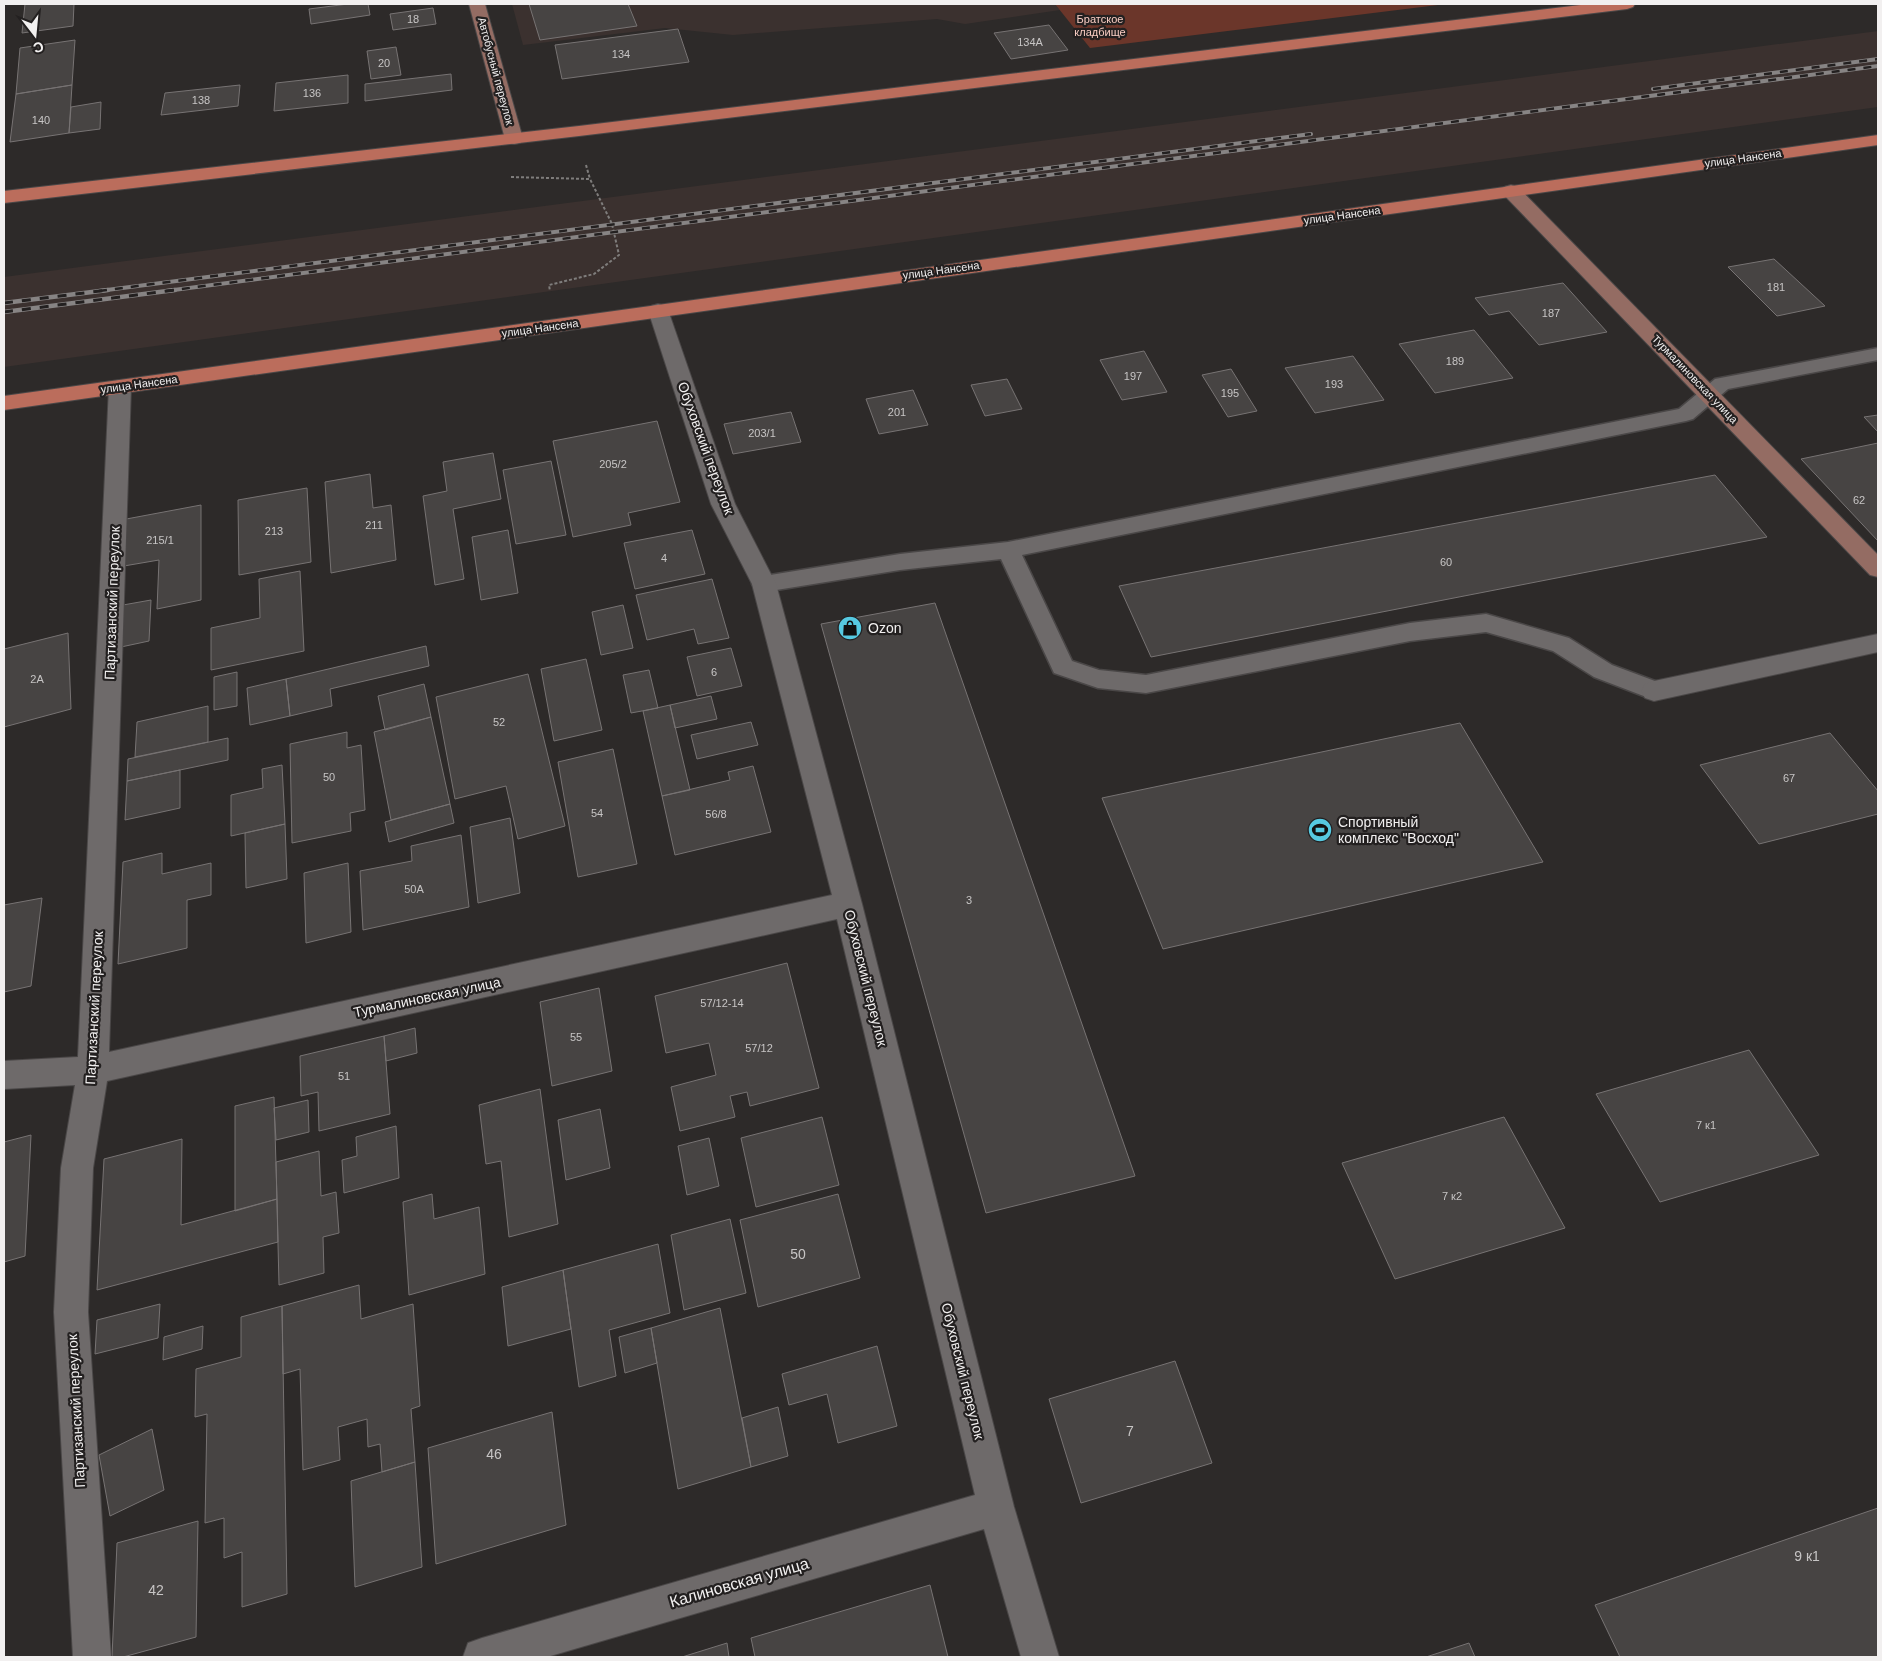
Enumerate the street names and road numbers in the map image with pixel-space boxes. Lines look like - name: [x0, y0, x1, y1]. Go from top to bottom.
- street label: Автобусный переулок: [476, 16, 516, 126]
- street label: улица Нансена: [1704, 147, 1783, 169]
- street label: улица Нансена: [1303, 204, 1382, 226]
- street label: улица Нансена: [902, 259, 981, 281]
- street label: улица Нансена: [501, 317, 580, 339]
- street label: Турмалиновская улица: [1650, 333, 1741, 426]
- street label: улица Нансена: [100, 373, 179, 395]
- street label: Обуховский переулок: [675, 380, 738, 517]
- street label: Партизанский переулок: [101, 525, 123, 680]
- street label: Обуховский переулок: [841, 908, 891, 1049]
- street label: Партизанский переулок: [82, 930, 106, 1085]
- street label: Турмалиновская улица: [352, 974, 502, 1020]
- street label: Обуховский переулок: [938, 1301, 988, 1442]
- street label: Партизанский переулок: [64, 1333, 88, 1488]
- street label: Калиновская улица: [668, 1554, 811, 1610]

